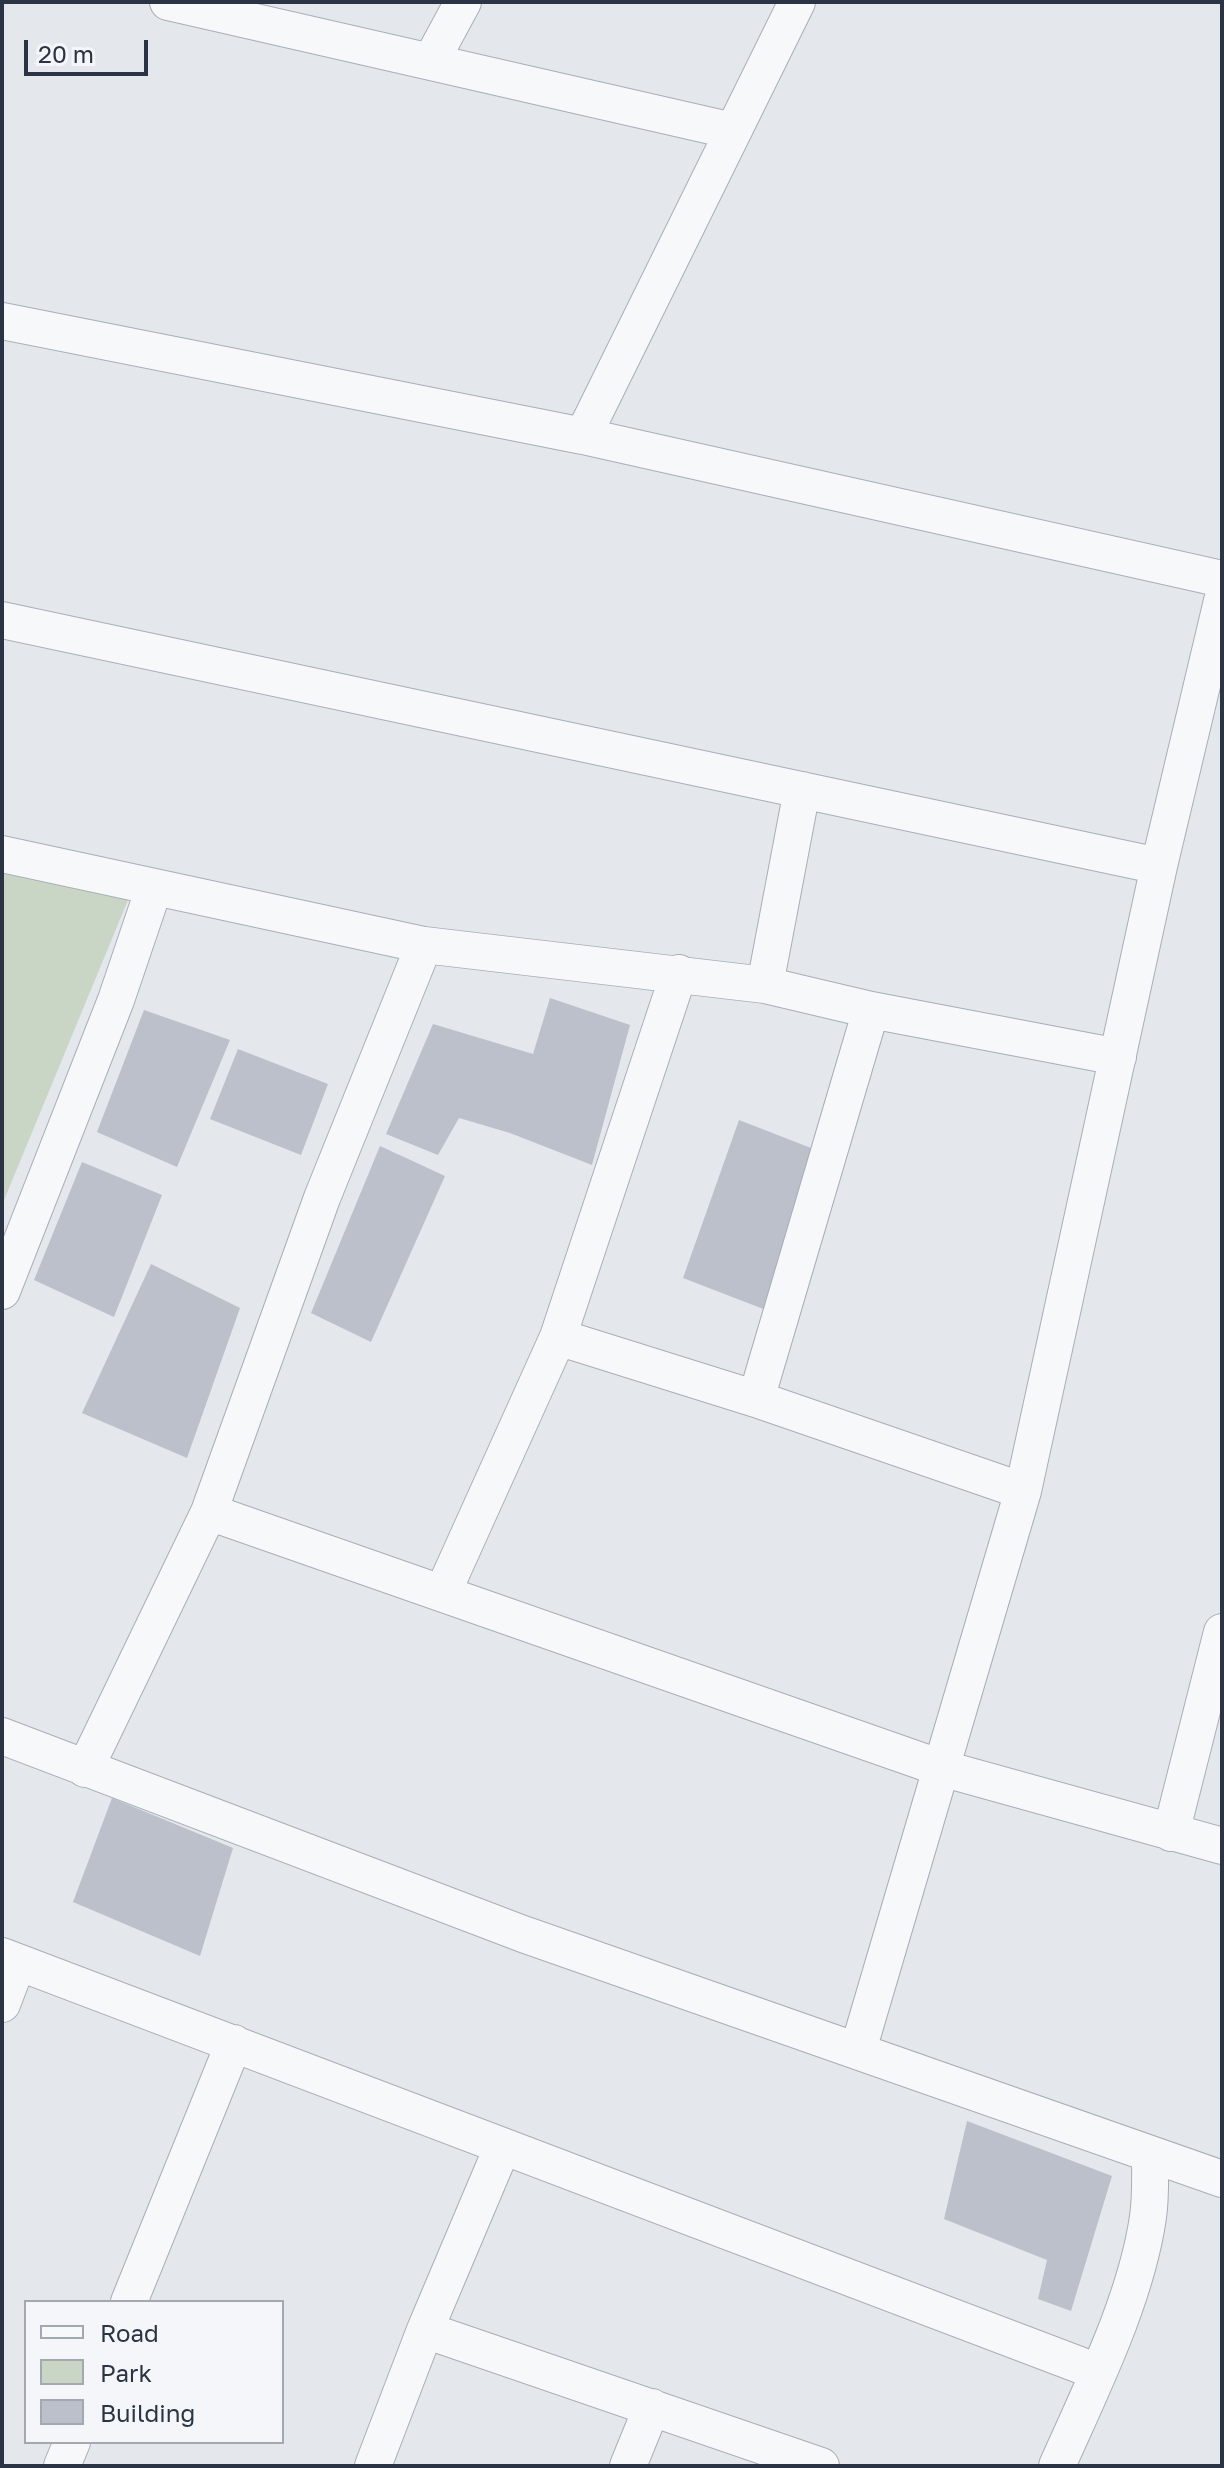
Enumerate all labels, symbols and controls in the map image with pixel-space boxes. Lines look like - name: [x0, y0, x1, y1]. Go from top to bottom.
- scale bar: [28, 24, 152, 74]
- text: 20 m: [38, 39, 94, 68]
- legend: [24, 2300, 284, 2444]
- text: Road: [100, 2318, 159, 2347]
- text: Park: [100, 2358, 152, 2387]
- text: Building: [100, 2398, 195, 2427]

